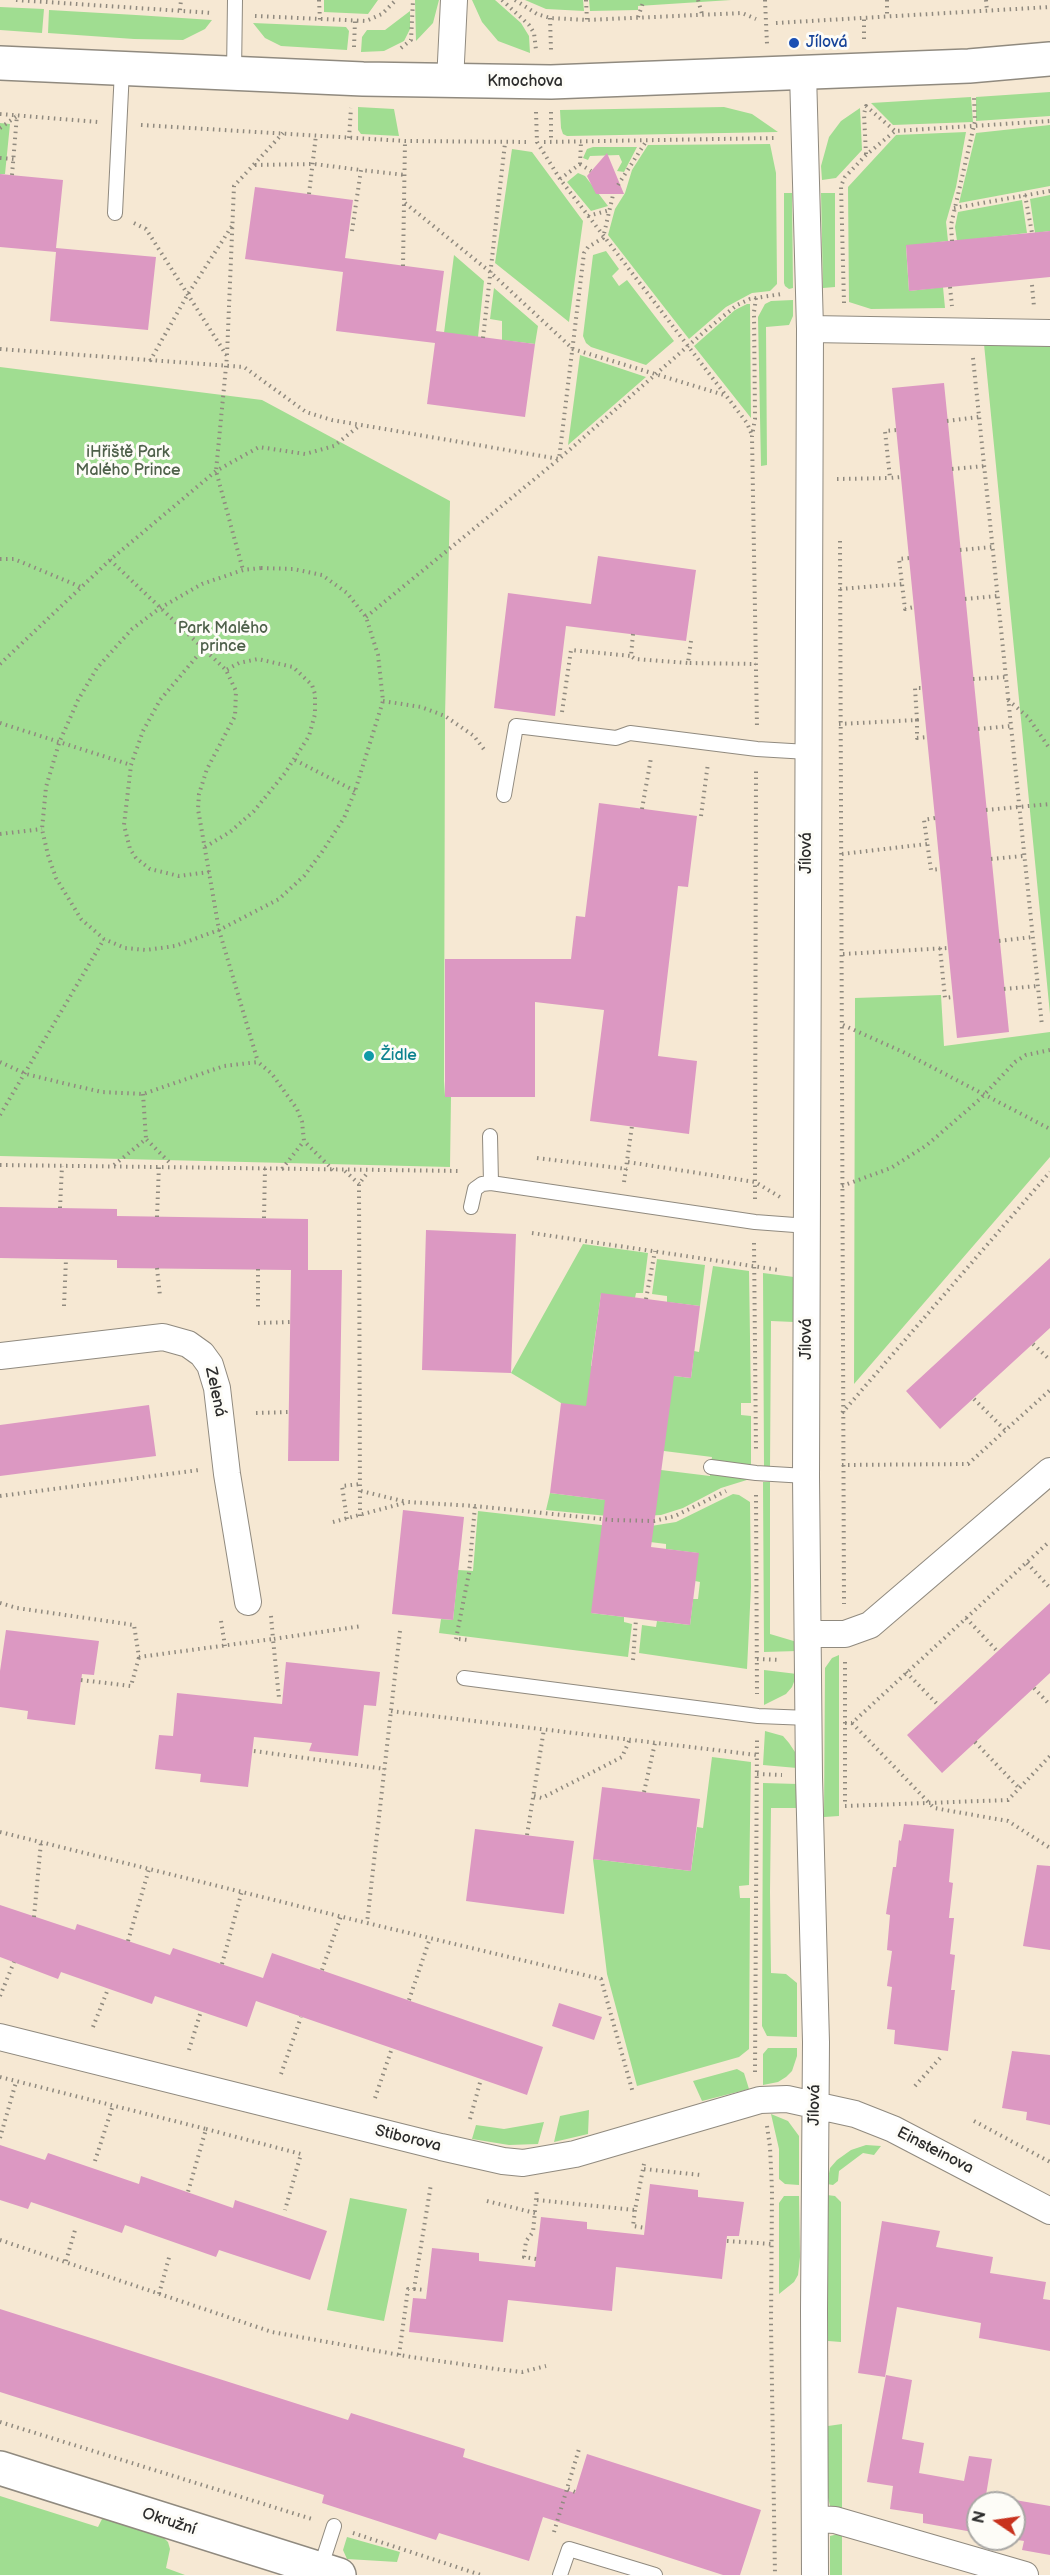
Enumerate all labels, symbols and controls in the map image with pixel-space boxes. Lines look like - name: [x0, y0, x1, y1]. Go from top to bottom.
- place label: Jílová: [806, 33, 847, 53]
- marker: Jílová: [787, 36, 801, 50]
- street label: Kmochova: [487, 72, 563, 92]
- park label: iHřiště Park Malého Prince: [76, 443, 180, 481]
- park label: Park Malého prince: [178, 619, 268, 657]
- street label: Jílová: [797, 832, 817, 874]
- place label: Židle: [381, 1046, 417, 1066]
- marker: Židle: [362, 1049, 376, 1063]
- street label: Jílová: [797, 1318, 817, 1360]
- street label: Zelená: [200, 1365, 230, 1419]
- street label: Jílová: [805, 2084, 825, 2126]
- street label: Stiborova: [373, 2122, 443, 2156]
- street label: Einsteinova: [893, 2123, 977, 2179]
- north arrow: [966, 2491, 1026, 2551]
- street label: Okružní: [140, 2504, 198, 2540]
- text: N: [969, 2509, 991, 2525]

